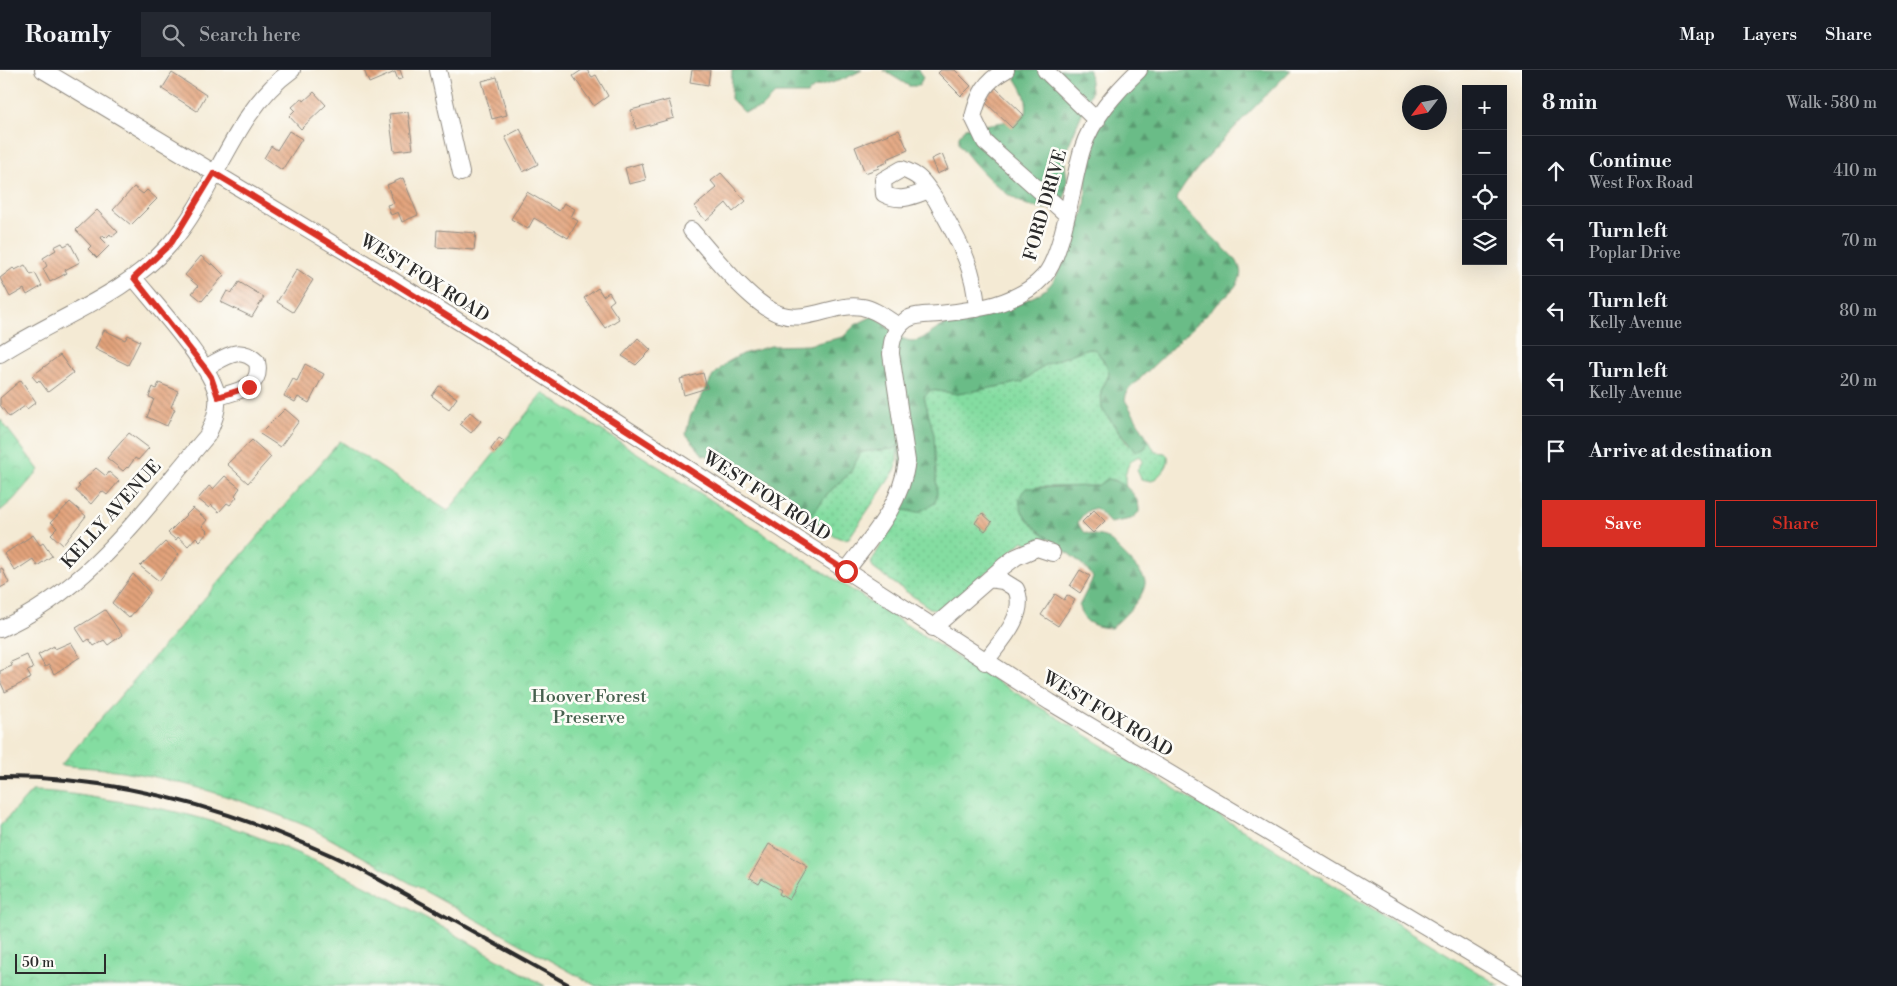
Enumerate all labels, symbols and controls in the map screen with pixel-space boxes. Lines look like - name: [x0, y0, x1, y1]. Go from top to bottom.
- search box: [141, 12, 491, 57]
- text: Roamly: [25, 20, 111, 50]
- icon: search: [159, 21, 187, 49]
- text: Search here: [199, 23, 301, 47]
- text: Map: [1680, 23, 1715, 46]
- text: Layers: [1743, 23, 1797, 46]
- text: Share: [1825, 23, 1872, 46]
- north arrow: [1402, 85, 1447, 130]
- map controls: [1462, 85, 1507, 265]
- button: +: [1462, 85, 1507, 130]
- text: 8 min: [1542, 90, 1597, 116]
- text: Walk · 580 m: [1787, 93, 1877, 113]
- button: −: [1462, 130, 1507, 175]
- street label: FORD DRIVE: [1019, 147, 1072, 263]
- text: Continue: [1589, 149, 1672, 173]
- icon: ahead: [1542, 157, 1570, 185]
- text: 410 m: [1833, 161, 1877, 181]
- text: West Fox Road: [1589, 173, 1693, 193]
- button: locate: [1462, 175, 1507, 220]
- text: Turn left: [1589, 219, 1668, 243]
- button: layers: [1462, 220, 1507, 265]
- icon: left: [1542, 227, 1570, 255]
- street label: WEST FOX ROAD: [355, 229, 494, 327]
- text: 70 m: [1841, 231, 1877, 251]
- text: Poplar Drive: [1589, 243, 1681, 263]
- text: Turn left: [1589, 289, 1668, 313]
- icon: left: [1542, 297, 1570, 325]
- text: 80 m: [1839, 301, 1877, 321]
- text: Kelly Avenue: [1589, 313, 1682, 333]
- text: Turn left: [1589, 359, 1668, 383]
- icon: left: [1542, 367, 1570, 395]
- text: 20 m: [1840, 371, 1877, 391]
- route end: [238, 376, 261, 399]
- text: Kelly Avenue: [1589, 383, 1682, 403]
- icon: arrive: [1542, 437, 1570, 465]
- text: Arrive at destination: [1589, 439, 1772, 463]
- street label: WEST FOX ROAD: [698, 446, 835, 546]
- street label: KELLY AVENUE: [56, 455, 166, 574]
- button: Save: [1542, 500, 1705, 547]
- button: Share: [1715, 500, 1877, 547]
- route start: [835, 560, 858, 583]
- street label: WEST FOX ROAD: [1038, 666, 1177, 762]
- park label: Hoover Forest Preserve: [531, 685, 647, 729]
- scale bar: [15, 951, 106, 974]
- text: 50 m: [22, 954, 54, 972]

